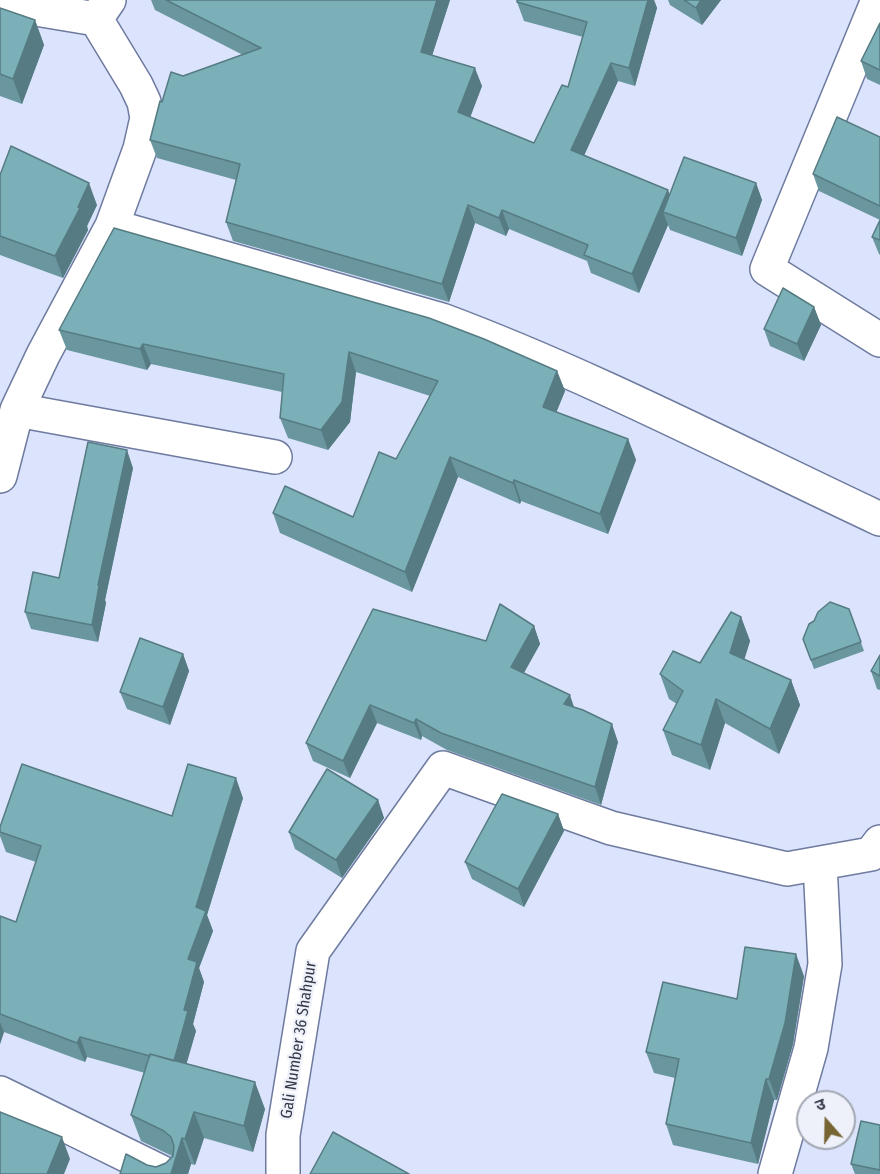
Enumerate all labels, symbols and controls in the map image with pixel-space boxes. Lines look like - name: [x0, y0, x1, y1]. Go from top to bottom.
- street label: Gali Number 36 Shahpur: [277, 960, 321, 1120]
- north arrow: [796, 1090, 856, 1150]
- text: उ: [813, 1094, 828, 1115]

